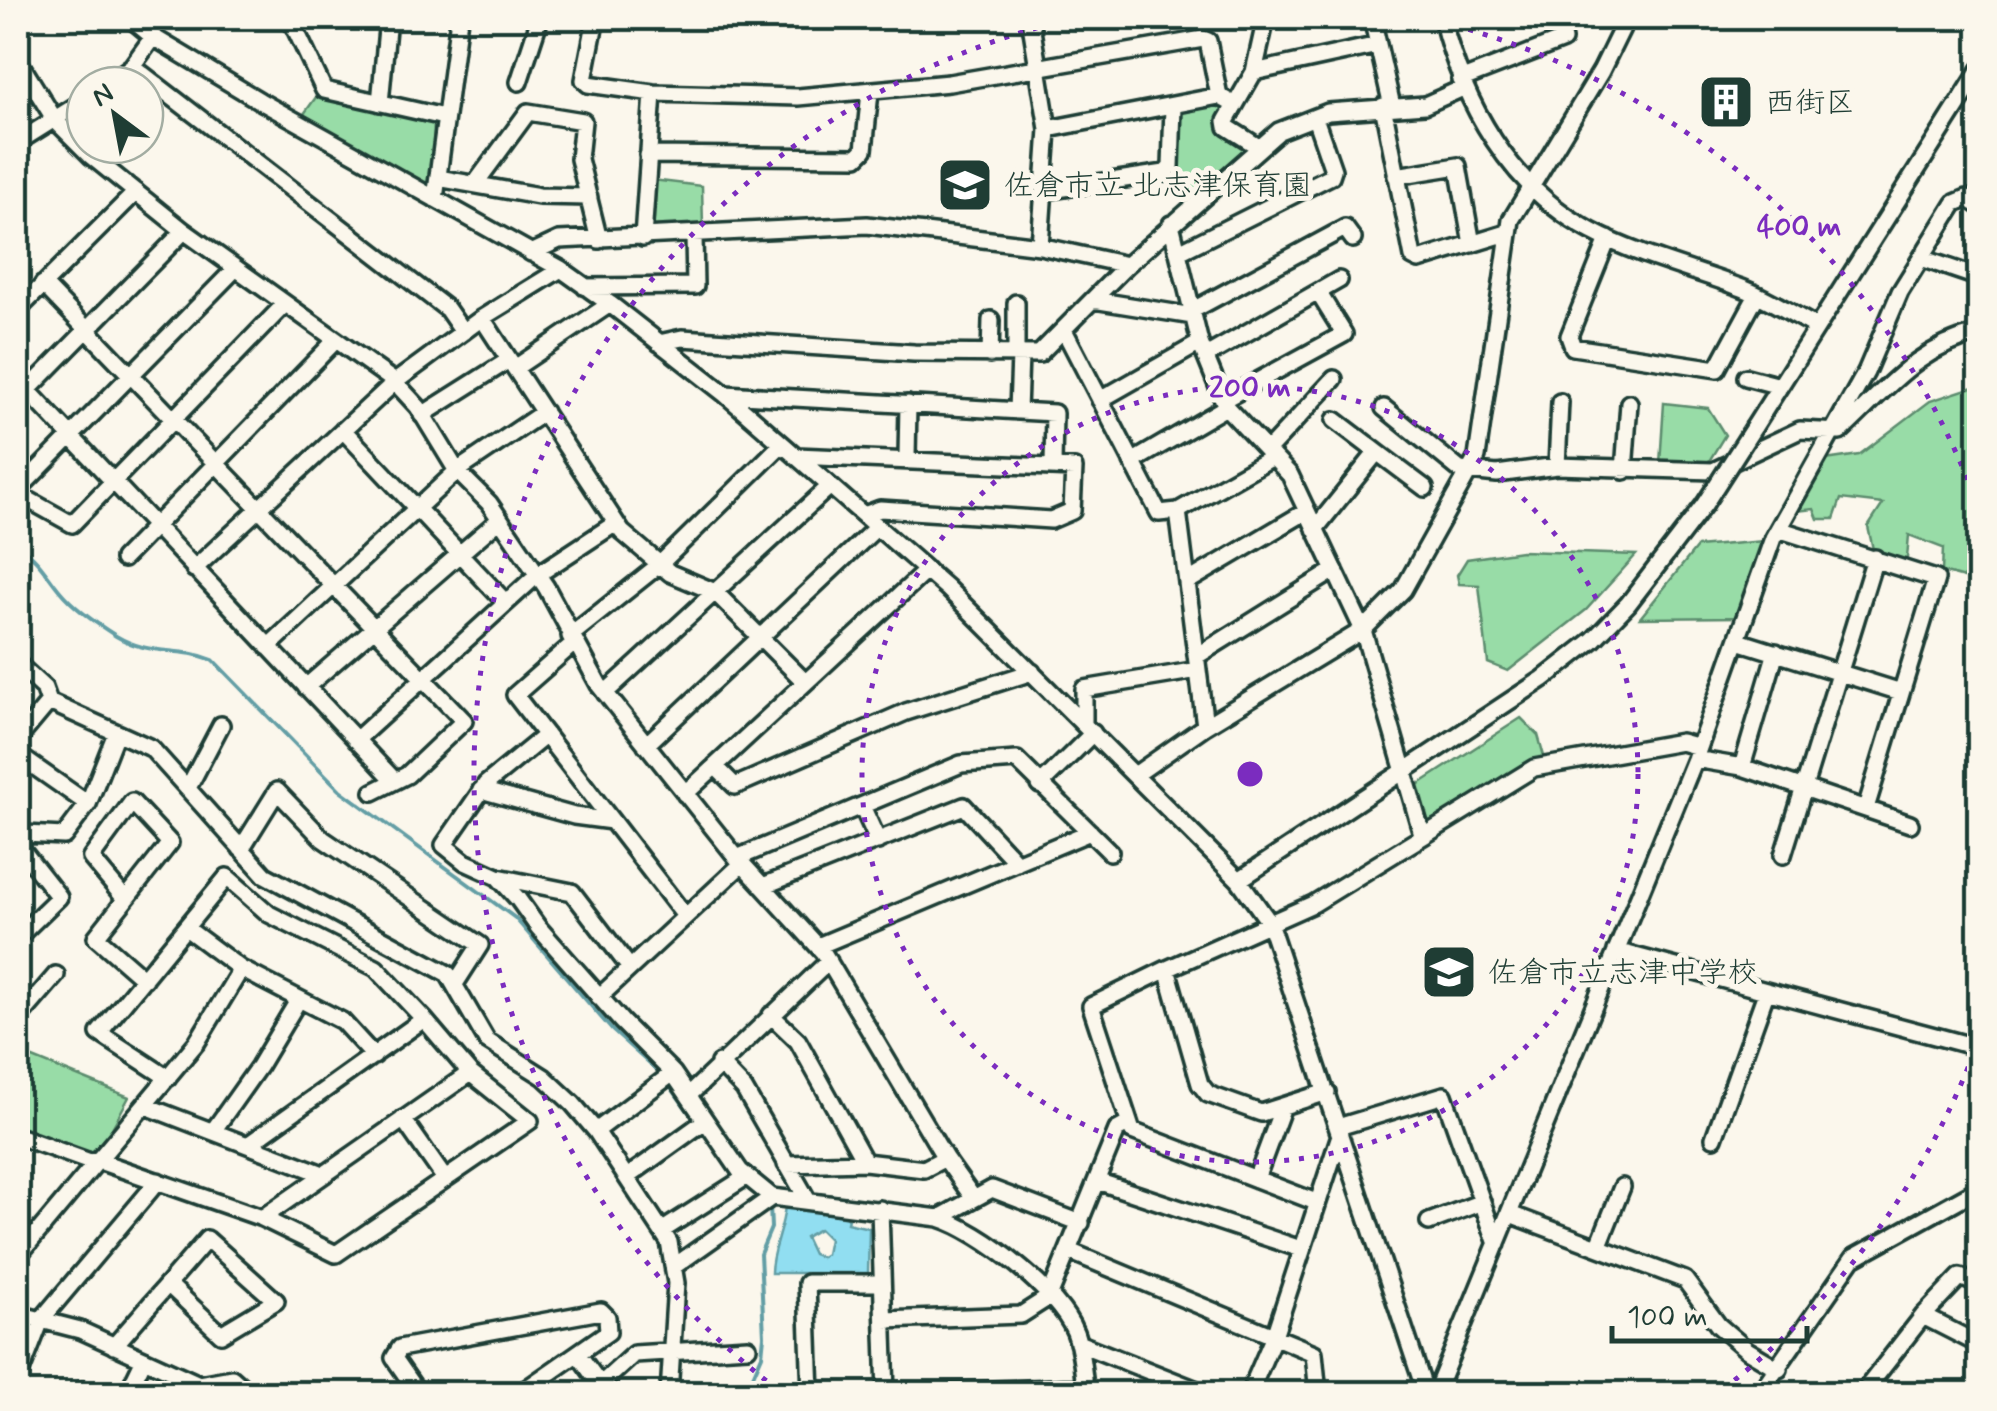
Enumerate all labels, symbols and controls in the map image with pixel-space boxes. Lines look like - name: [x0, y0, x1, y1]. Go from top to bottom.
- north arrow: [65, 65, 165, 165]
- building icon: 西街区: [1696, 72, 1756, 132]
- text: N: [85, 75, 121, 117]
- place label: 西街区: [1765, 84, 1855, 123]
- school or university icon: 佐倉市立 北志津保育園: [935, 155, 995, 215]
- place label: 佐倉市立 北志津保育園: [1004, 167, 1312, 206]
- text: 400 m: [1757, 208, 1841, 247]
- text: 200 m: [1209, 369, 1291, 408]
- centre of rings: [1232, 756, 1268, 792]
- school or university icon: 佐倉市立志津中学校: [1419, 942, 1479, 1002]
- place label: 佐倉市立志津中学校: [1488, 954, 1758, 993]
- scale bar: [1612, 1281, 1807, 1343]
- text: 100 m: [1627, 1298, 1708, 1337]

